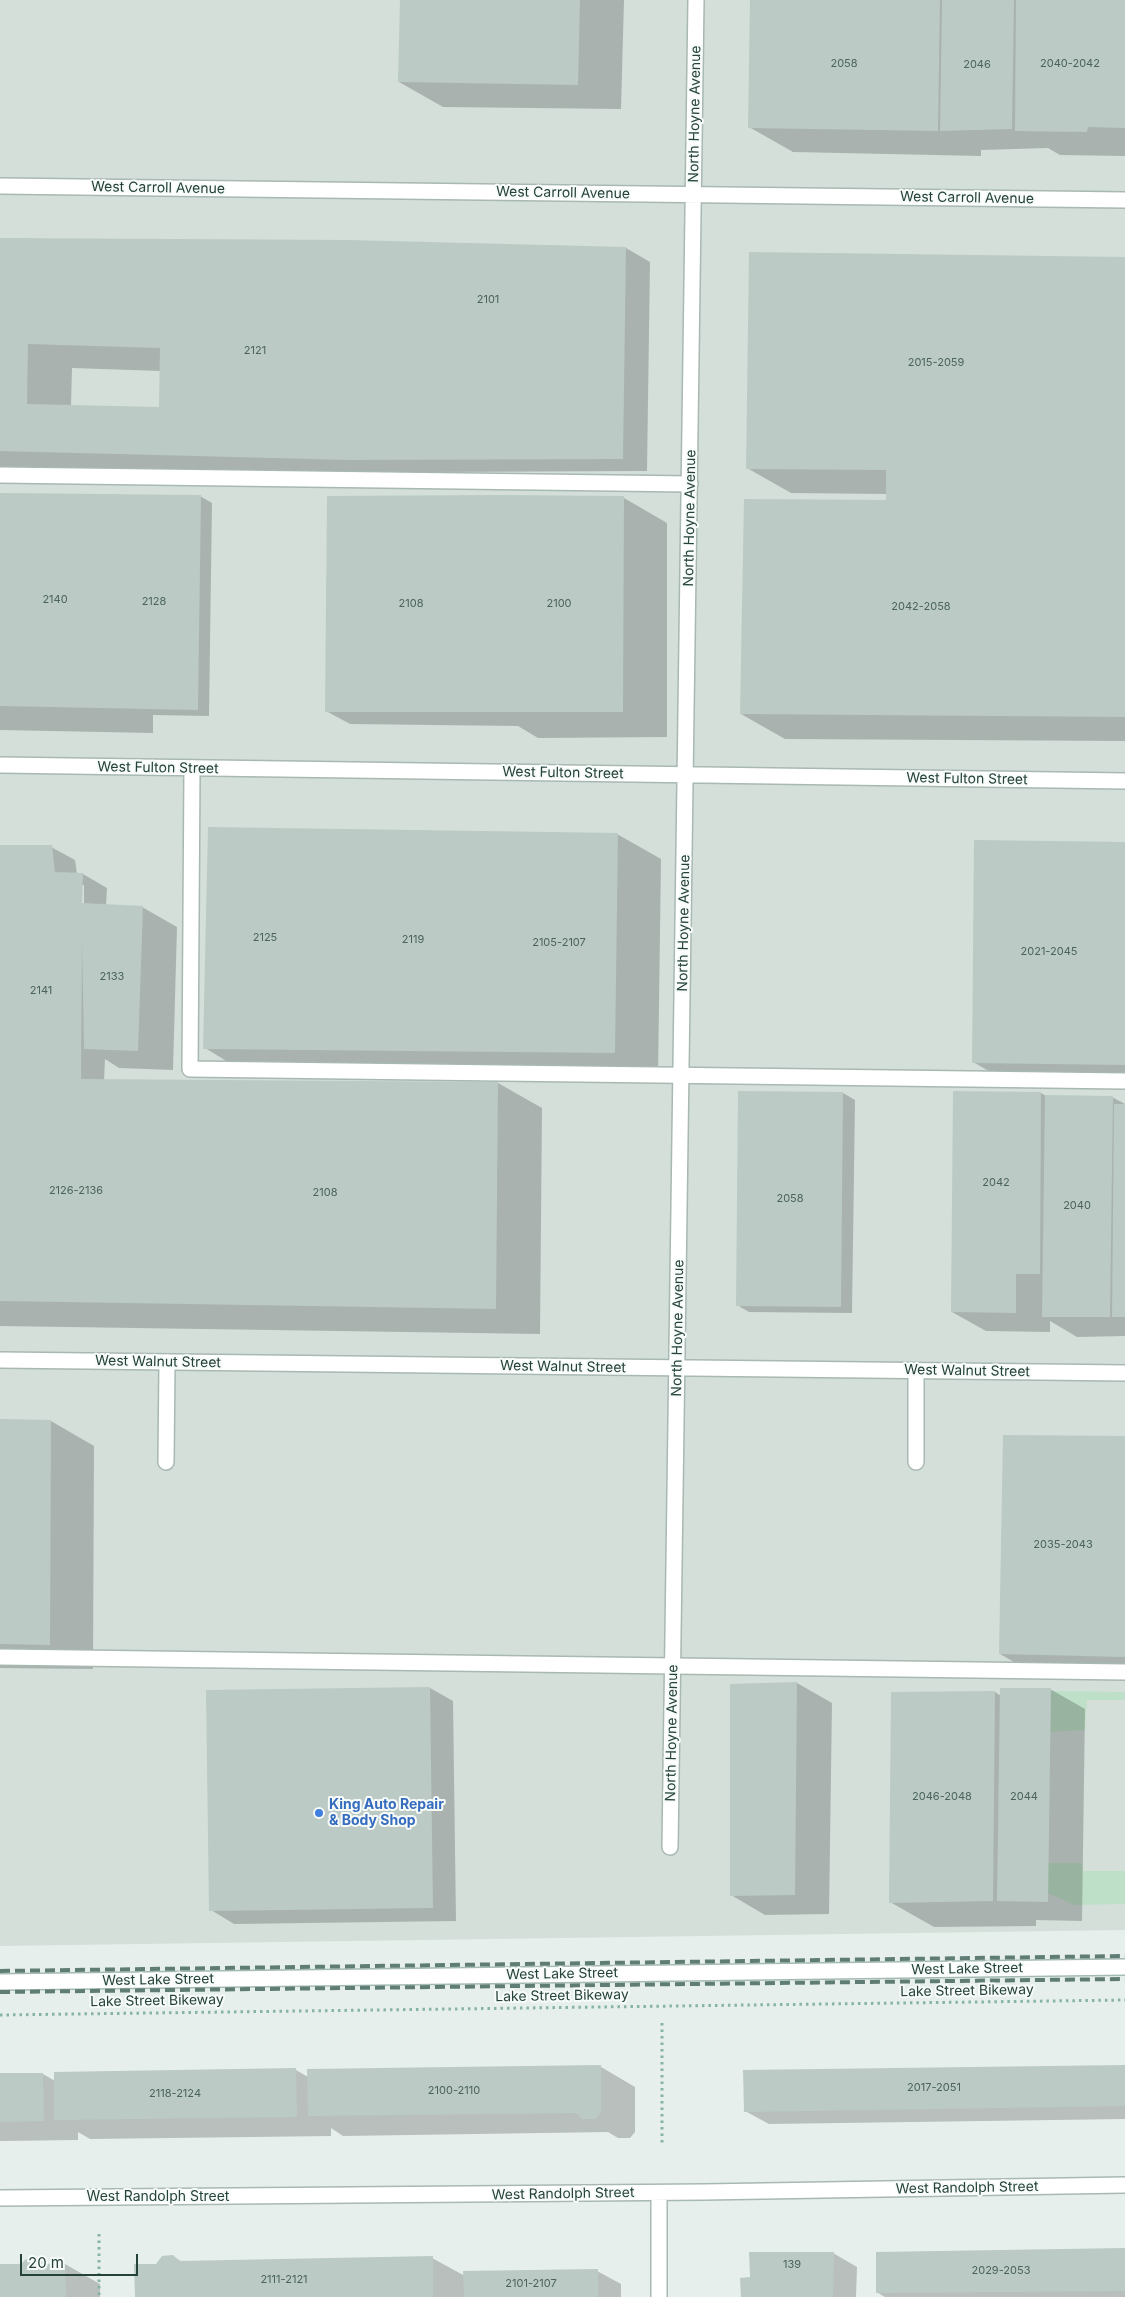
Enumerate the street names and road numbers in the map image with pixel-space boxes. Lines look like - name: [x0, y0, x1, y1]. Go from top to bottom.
- street label: North Hoyne Avenue: [685, 45, 705, 183]
- street label: West Carroll Avenue: [91, 178, 225, 198]
- street label: West Carroll Avenue: [496, 183, 630, 203]
- street label: West Carroll Avenue: [900, 188, 1034, 208]
- street label: North Hoyne Avenue: [680, 449, 700, 587]
- street label: West Fulton Street: [97, 759, 219, 777]
- street label: West Fulton Street: [502, 764, 624, 782]
- street label: West Fulton Street: [906, 770, 1028, 788]
- street label: North Hoyne Avenue: [674, 854, 694, 992]
- street label: North Hoyne Avenue: [668, 1259, 688, 1397]
- street label: West Walnut Street: [95, 1353, 221, 1371]
- street label: West Walnut Street: [500, 1358, 626, 1376]
- street label: West Walnut Street: [904, 1362, 1030, 1380]
- street label: North Hoyne Avenue: [662, 1664, 682, 1802]
- street label: West Lake Street: [911, 1960, 1023, 1978]
- street label: West Lake Street: [506, 1965, 618, 1983]
- street label: West Lake Street: [102, 1971, 214, 1989]
- street label: Lake Street Bikeway: [900, 1981, 1034, 2001]
- street label: Lake Street Bikeway: [495, 1986, 629, 2006]
- street label: Lake Street Bikeway: [90, 1991, 224, 2011]
- street label: West Randolph Street: [895, 2178, 1039, 2198]
- street label: West Randolph Street: [491, 2184, 635, 2204]
- street label: West Randolph Street: [87, 2189, 229, 2205]

